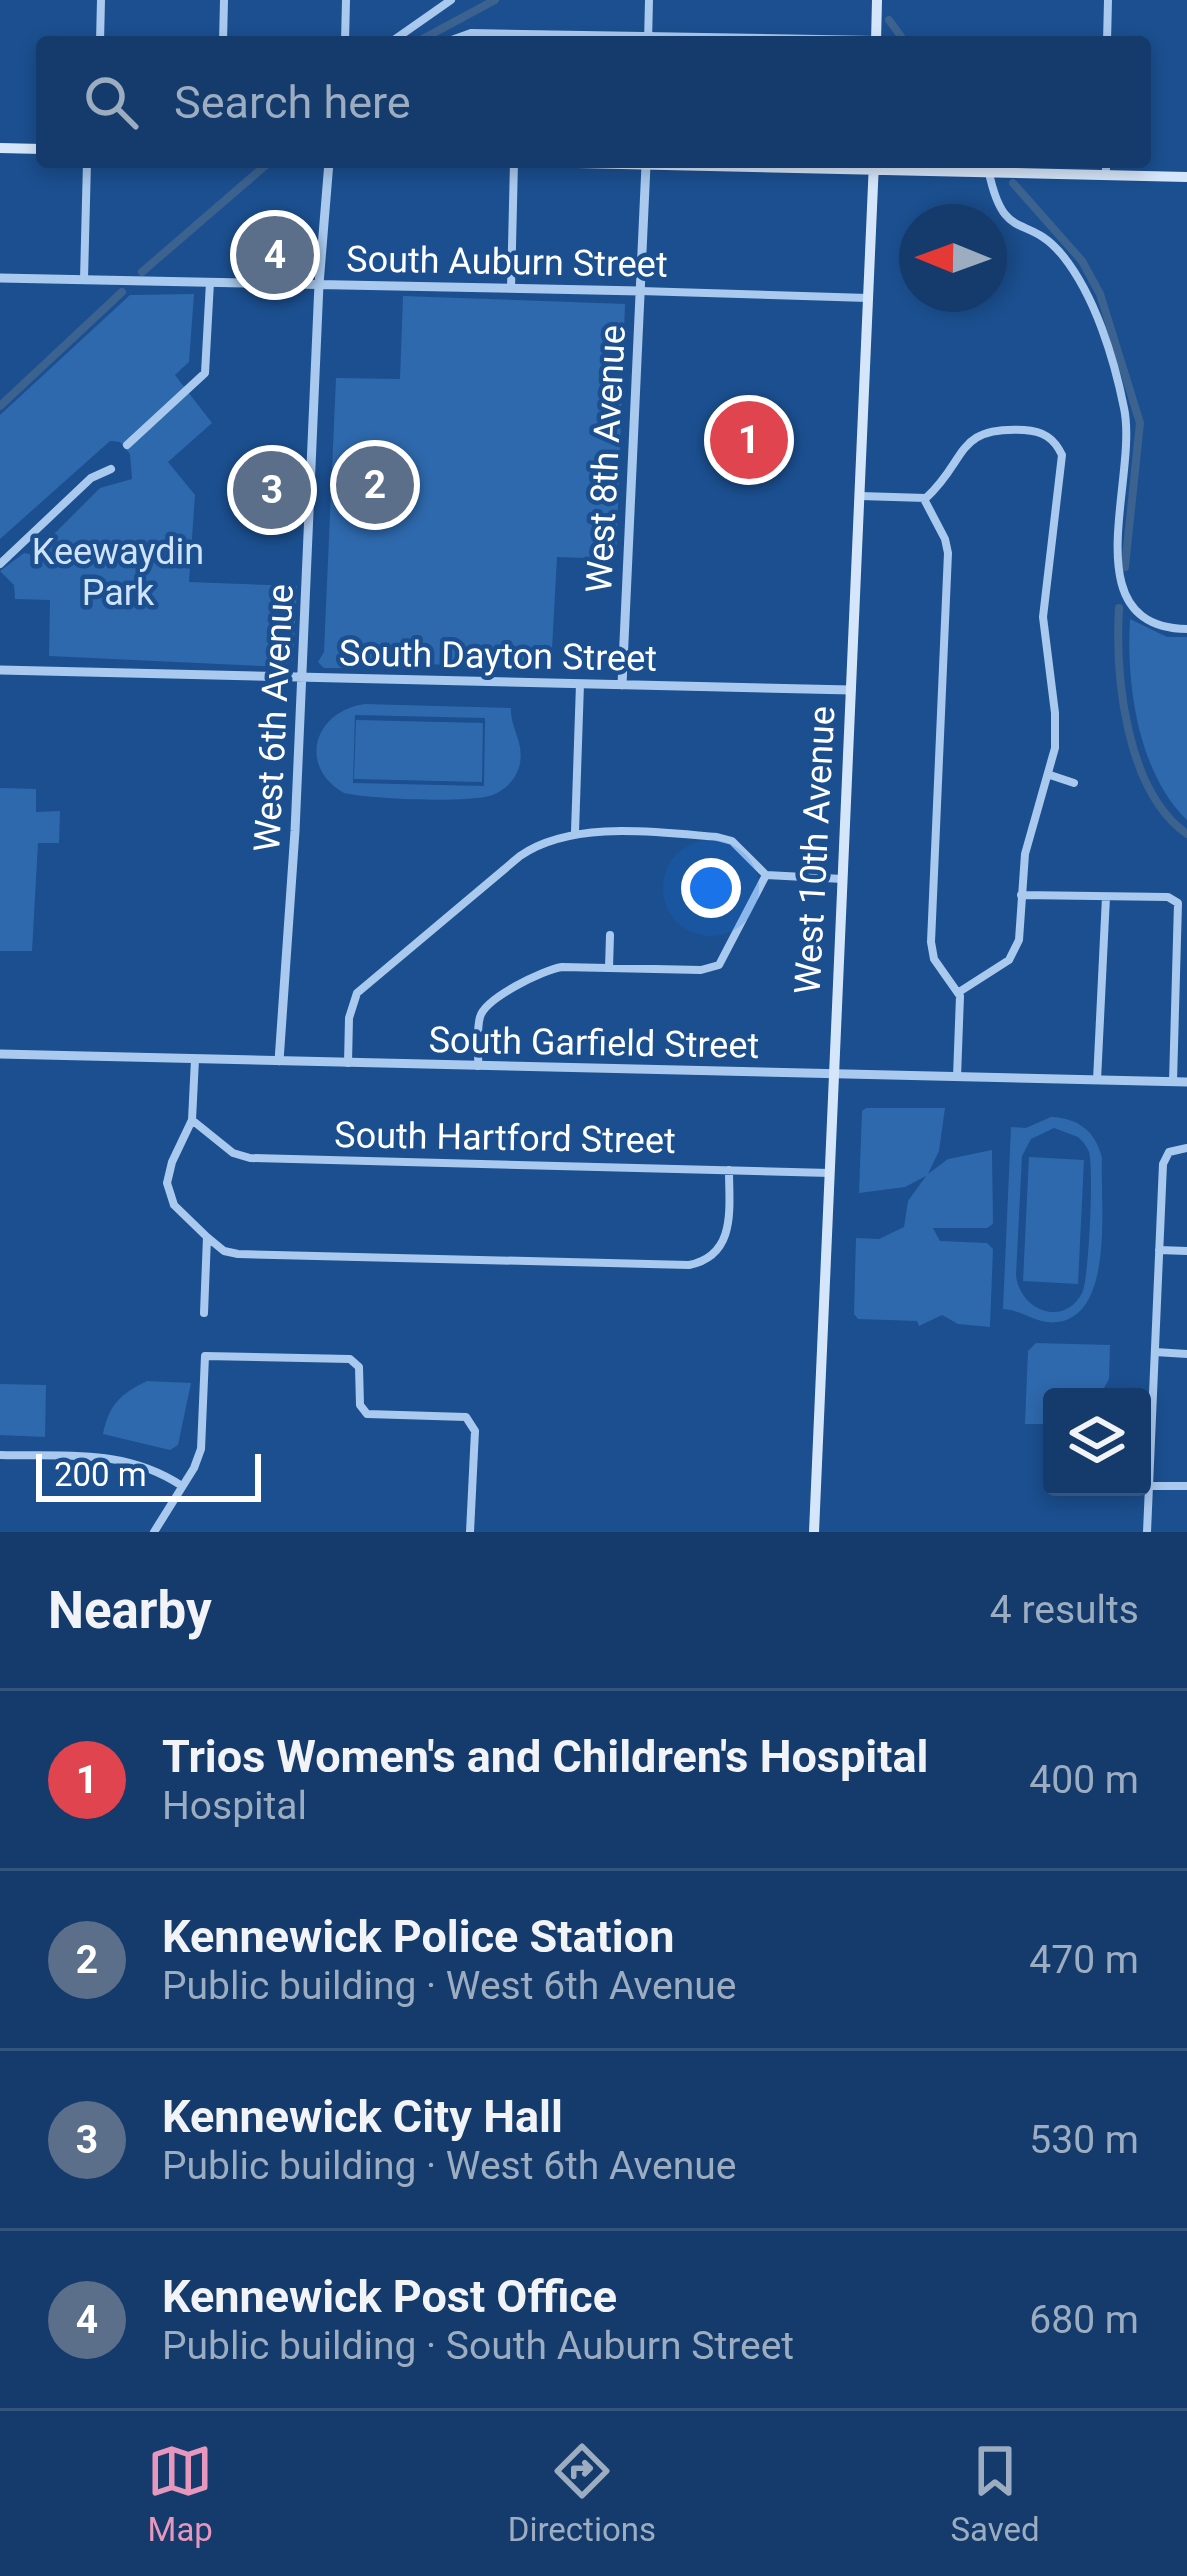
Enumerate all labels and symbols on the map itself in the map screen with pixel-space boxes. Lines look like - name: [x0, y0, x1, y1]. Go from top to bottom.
- north arrow: [899, 204, 1007, 312]
- pin: 4: [236, 210, 314, 300]
- street label: South Auburn Street: [346, 238, 668, 286]
- street label: West 8th Avenue: [578, 324, 634, 594]
- pin: 1: [710, 395, 788, 485]
- pin: 2: [336, 440, 414, 530]
- pin: 3: [233, 445, 311, 535]
- park label: Keewaydin Park: [32, 531, 204, 614]
- street label: West 6th Avenue: [246, 583, 302, 853]
- street label: South Dayton Street: [339, 632, 657, 680]
- street label: West 10th Avenue: [786, 705, 844, 995]
- your location: [681, 858, 741, 918]
- street label: South Garfield Street: [428, 1019, 760, 1067]
- street label: South Hartford Street: [334, 1114, 676, 1162]
- scale bar: [36, 1448, 261, 1501]

